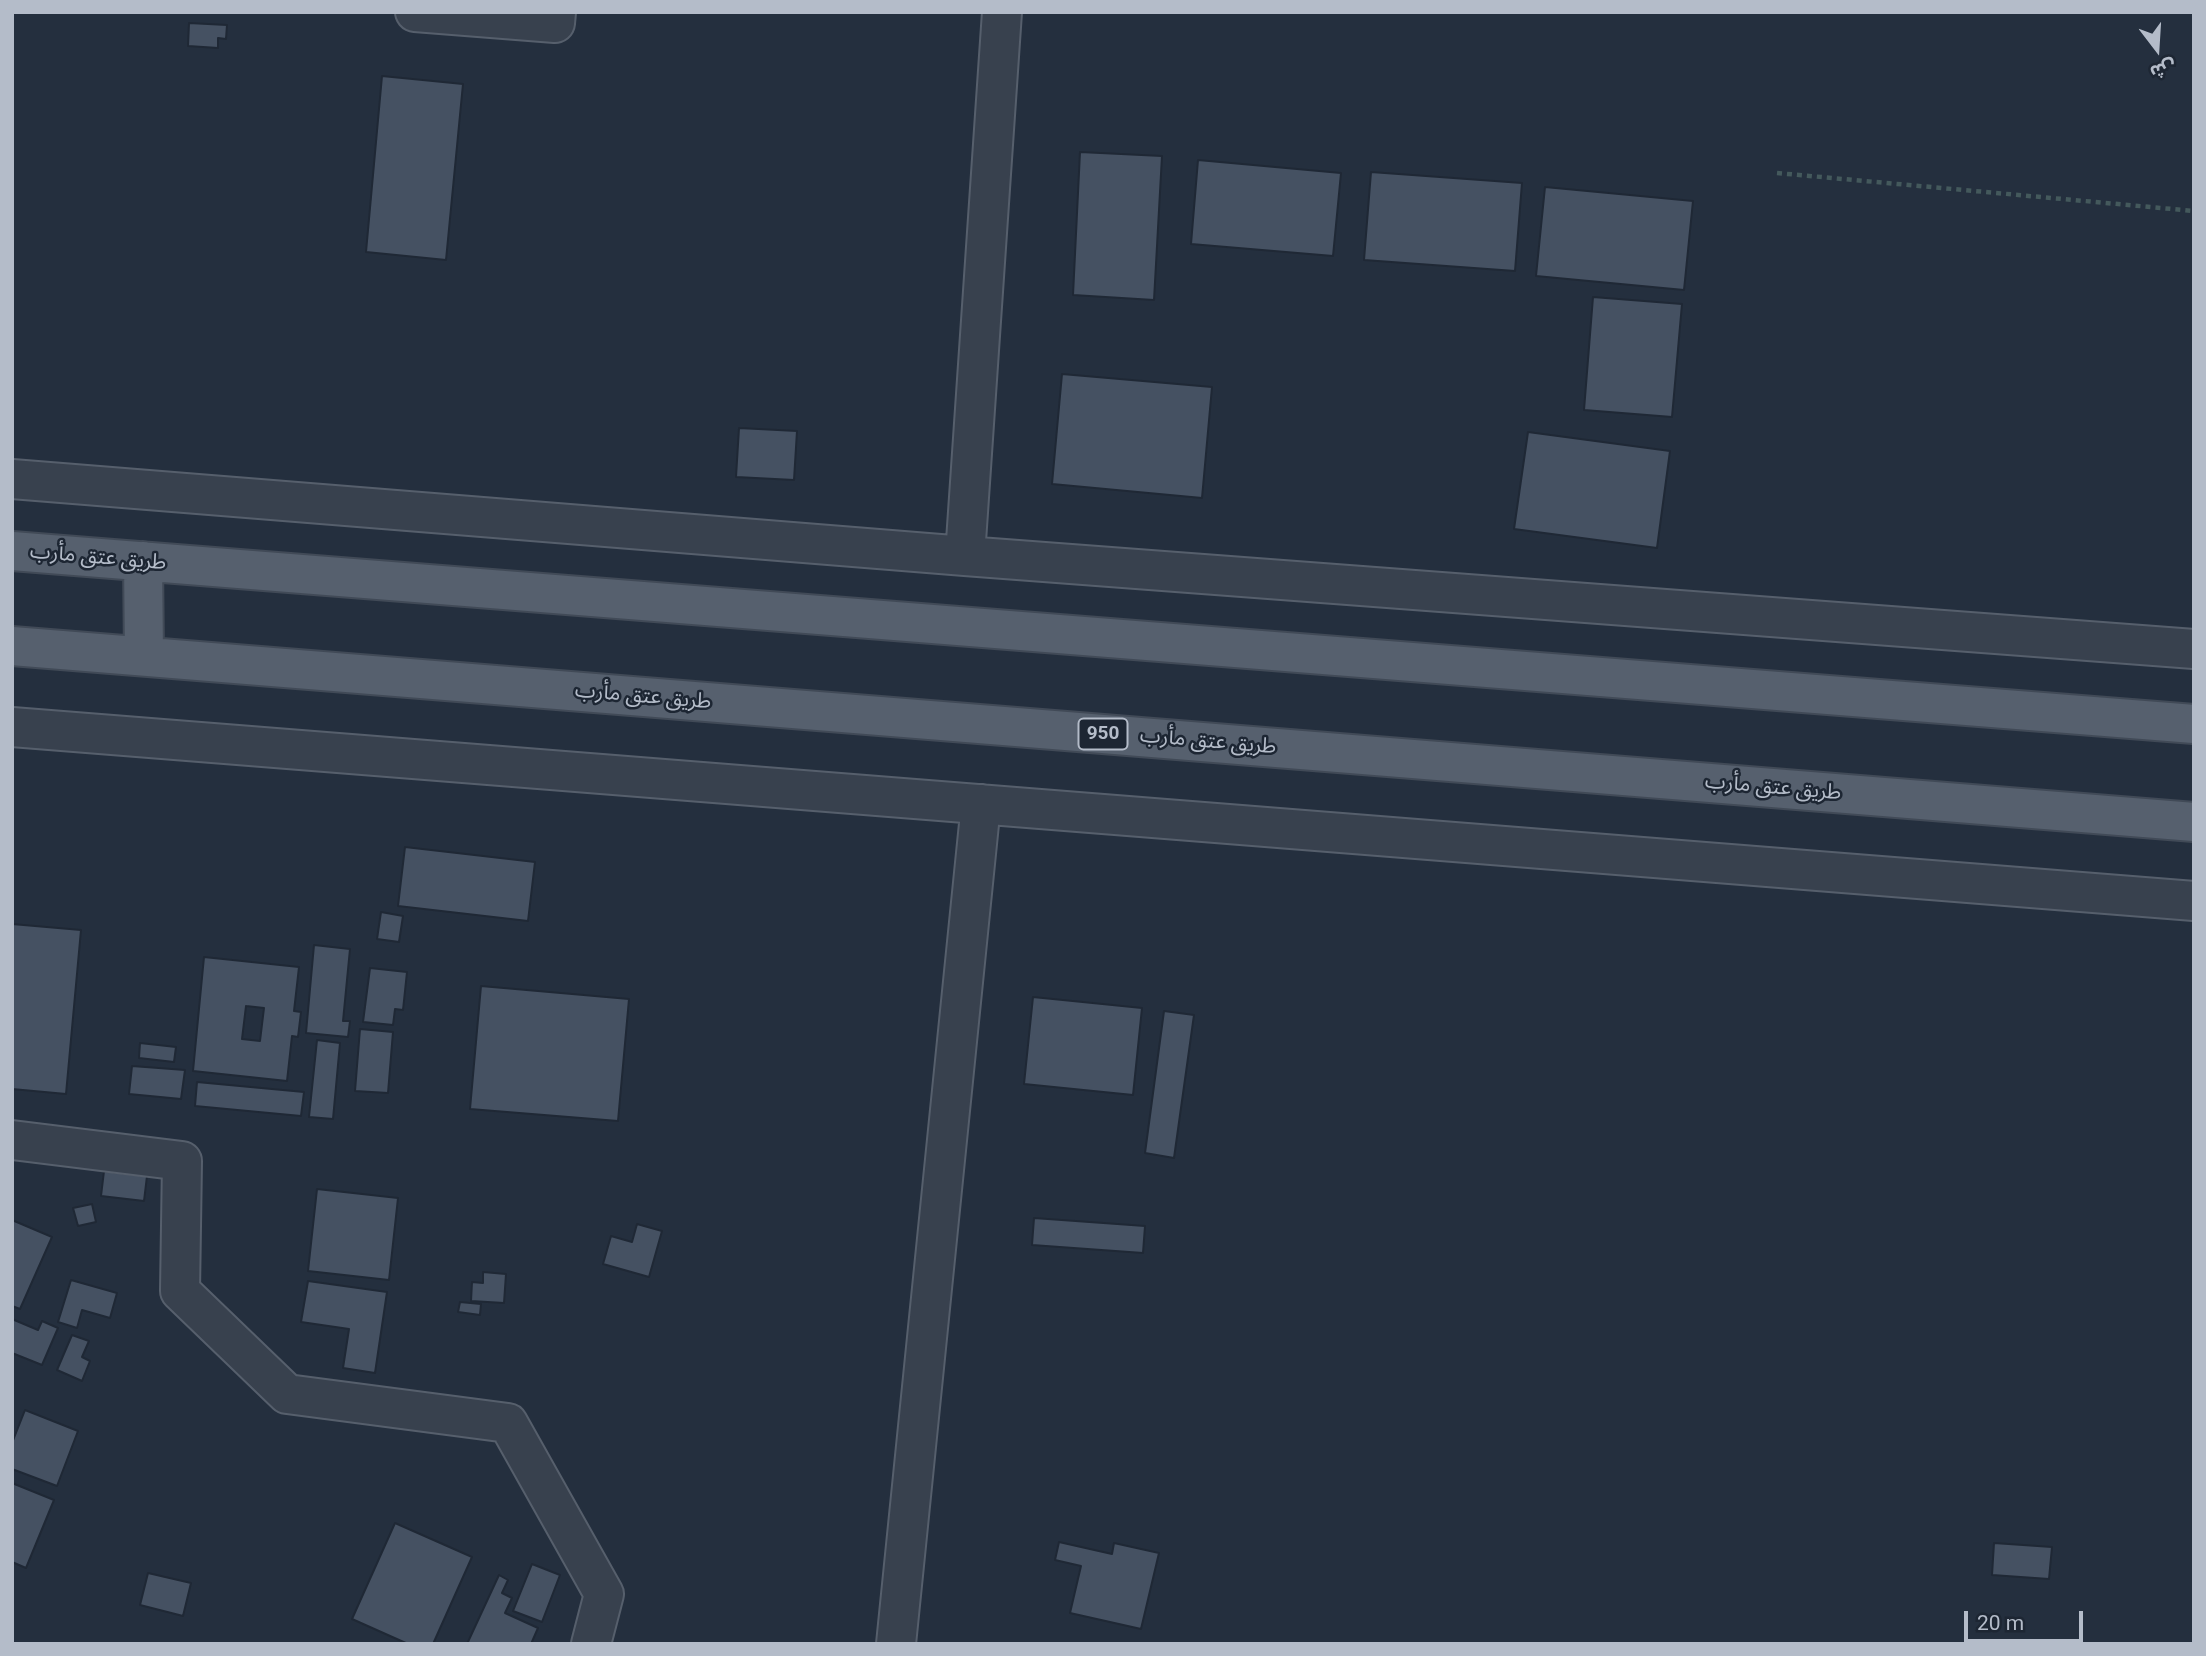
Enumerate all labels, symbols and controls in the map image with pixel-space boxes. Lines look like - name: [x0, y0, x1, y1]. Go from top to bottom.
- north arrow: [2122, 14, 2192, 84]
- text: ش: [2147, 55, 2179, 84]
- street label: طريق عتق مأرب: [29, 539, 167, 577]
- street label: طريق عتق مأرب: [574, 678, 712, 716]
- road number: 950: [1078, 719, 1128, 750]
- street label: طريق عتق مأرب: [1139, 723, 1277, 761]
- street label: طريق عتق مأرب: [1704, 769, 1842, 807]
- scale bar: [1968, 1596, 2087, 1640]
- text: 20 m: [1977, 1611, 2024, 1635]

